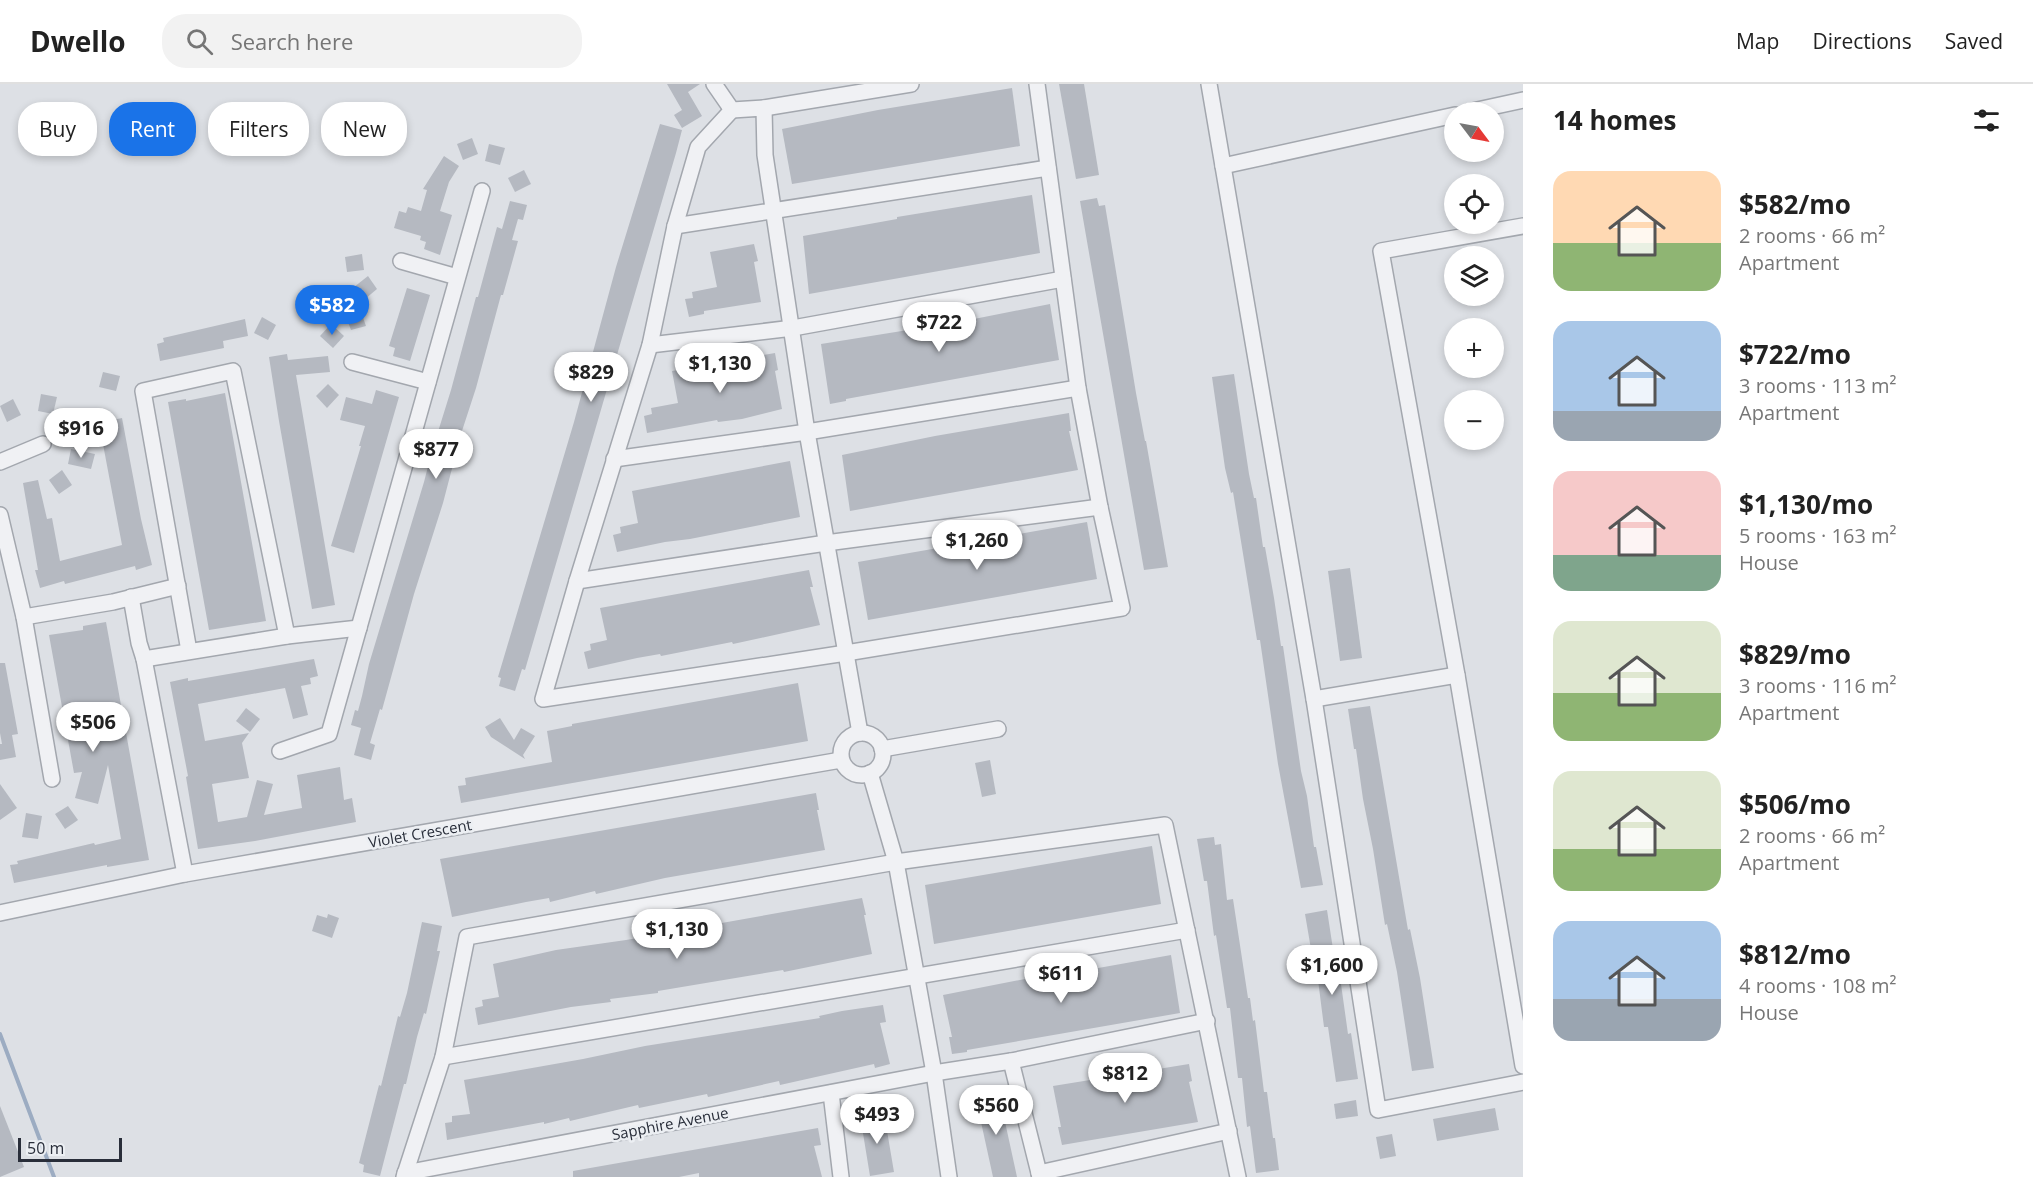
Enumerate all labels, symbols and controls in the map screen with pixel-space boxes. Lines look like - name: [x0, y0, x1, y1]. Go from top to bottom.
- search box: [162, 14, 582, 68]
- text: Dwello: [30, 22, 126, 60]
- icon: search: [183, 25, 216, 58]
- text: Search here: [231, 26, 353, 56]
- text: Map: [1736, 27, 1779, 55]
- text: Directions: [1812, 27, 1912, 55]
- text: Saved: [1945, 27, 2003, 55]
- chip: Buy: [18, 102, 97, 156]
- chip: Rent: [109, 102, 196, 156]
- chip: Filters: [208, 102, 309, 156]
- chip: New: [321, 102, 407, 156]
- north arrow: [1444, 102, 1504, 162]
- map controls: [1444, 102, 1504, 450]
- text: 14 homes: [1553, 102, 1677, 138]
- icon: filters: [1970, 104, 2003, 137]
- button: locate: [1444, 174, 1504, 234]
- text: $582/mo: [1739, 186, 1851, 222]
- icon: home: [1601, 195, 1673, 267]
- text: 2 rooms · 66 m²: [1739, 222, 1885, 249]
- button: layers: [1444, 246, 1504, 306]
- text: Apartment: [1739, 249, 1839, 276]
- pin: $582: [296, 285, 368, 336]
- text: $582: [309, 291, 355, 318]
- pin: $722: [903, 302, 975, 353]
- text: $722: [916, 308, 962, 335]
- button: +: [1444, 318, 1504, 378]
- text: $722/mo: [1739, 336, 1851, 372]
- pin: $1,130: [671, 343, 769, 394]
- icon: home: [1601, 345, 1673, 417]
- text: $1,130: [689, 349, 751, 376]
- pin: $829: [555, 352, 627, 403]
- text: $829: [568, 358, 614, 385]
- text: 3 rooms · 113 m²: [1739, 372, 1897, 399]
- button: −: [1444, 390, 1504, 450]
- text: Apartment: [1739, 399, 1839, 426]
- pin: $916: [45, 408, 117, 459]
- text: $916: [58, 414, 104, 441]
- pin: $877: [400, 429, 472, 480]
- text: $877: [413, 435, 459, 462]
- text: $1,130/mo: [1739, 486, 1873, 522]
- icon: home: [1601, 495, 1673, 567]
- pin: $1,260: [928, 520, 1026, 571]
- text: 5 rooms · 163 m²: [1739, 522, 1897, 549]
- text: $1,260: [946, 526, 1008, 553]
- text: House: [1739, 549, 1799, 576]
- text: $829/mo: [1739, 636, 1851, 672]
- icon: home: [1601, 645, 1673, 717]
- text: 3 rooms · 116 m²: [1739, 672, 1897, 699]
- text: Apartment: [1739, 699, 1839, 726]
- pin: $506: [57, 702, 129, 753]
- text: $506: [70, 708, 116, 735]
- text: $506/mo: [1739, 786, 1851, 822]
- icon: home: [1601, 795, 1673, 867]
- street label: Violet Crescent: [367, 814, 473, 852]
- text: 2 rooms · 66 m²: [1739, 822, 1885, 849]
- text: Apartment: [1739, 849, 1839, 876]
- pin: $1,130: [628, 909, 726, 960]
- text: $1,130: [646, 915, 708, 942]
- text: $812/mo: [1739, 936, 1851, 972]
- pin: $1,600: [1283, 945, 1381, 996]
- icon: home: [1601, 945, 1673, 1017]
- text: $1,600: [1301, 951, 1363, 978]
- pin: $611: [1025, 953, 1097, 1004]
- text: $611: [1038, 959, 1084, 986]
- text: 4 rooms · 108 m²: [1739, 972, 1897, 999]
- text: House: [1739, 999, 1799, 1026]
- pin: $812: [1089, 1053, 1161, 1104]
- text: $812: [1102, 1059, 1148, 1086]
- pin: $560: [960, 1085, 1032, 1136]
- text: $560: [973, 1091, 1019, 1118]
- pin: $493: [841, 1094, 913, 1145]
- text: $493: [854, 1100, 900, 1127]
- street label: Sapphire Avenue: [610, 1102, 730, 1144]
- scale bar: [18, 1135, 122, 1162]
- text: 50 m: [27, 1137, 64, 1159]

